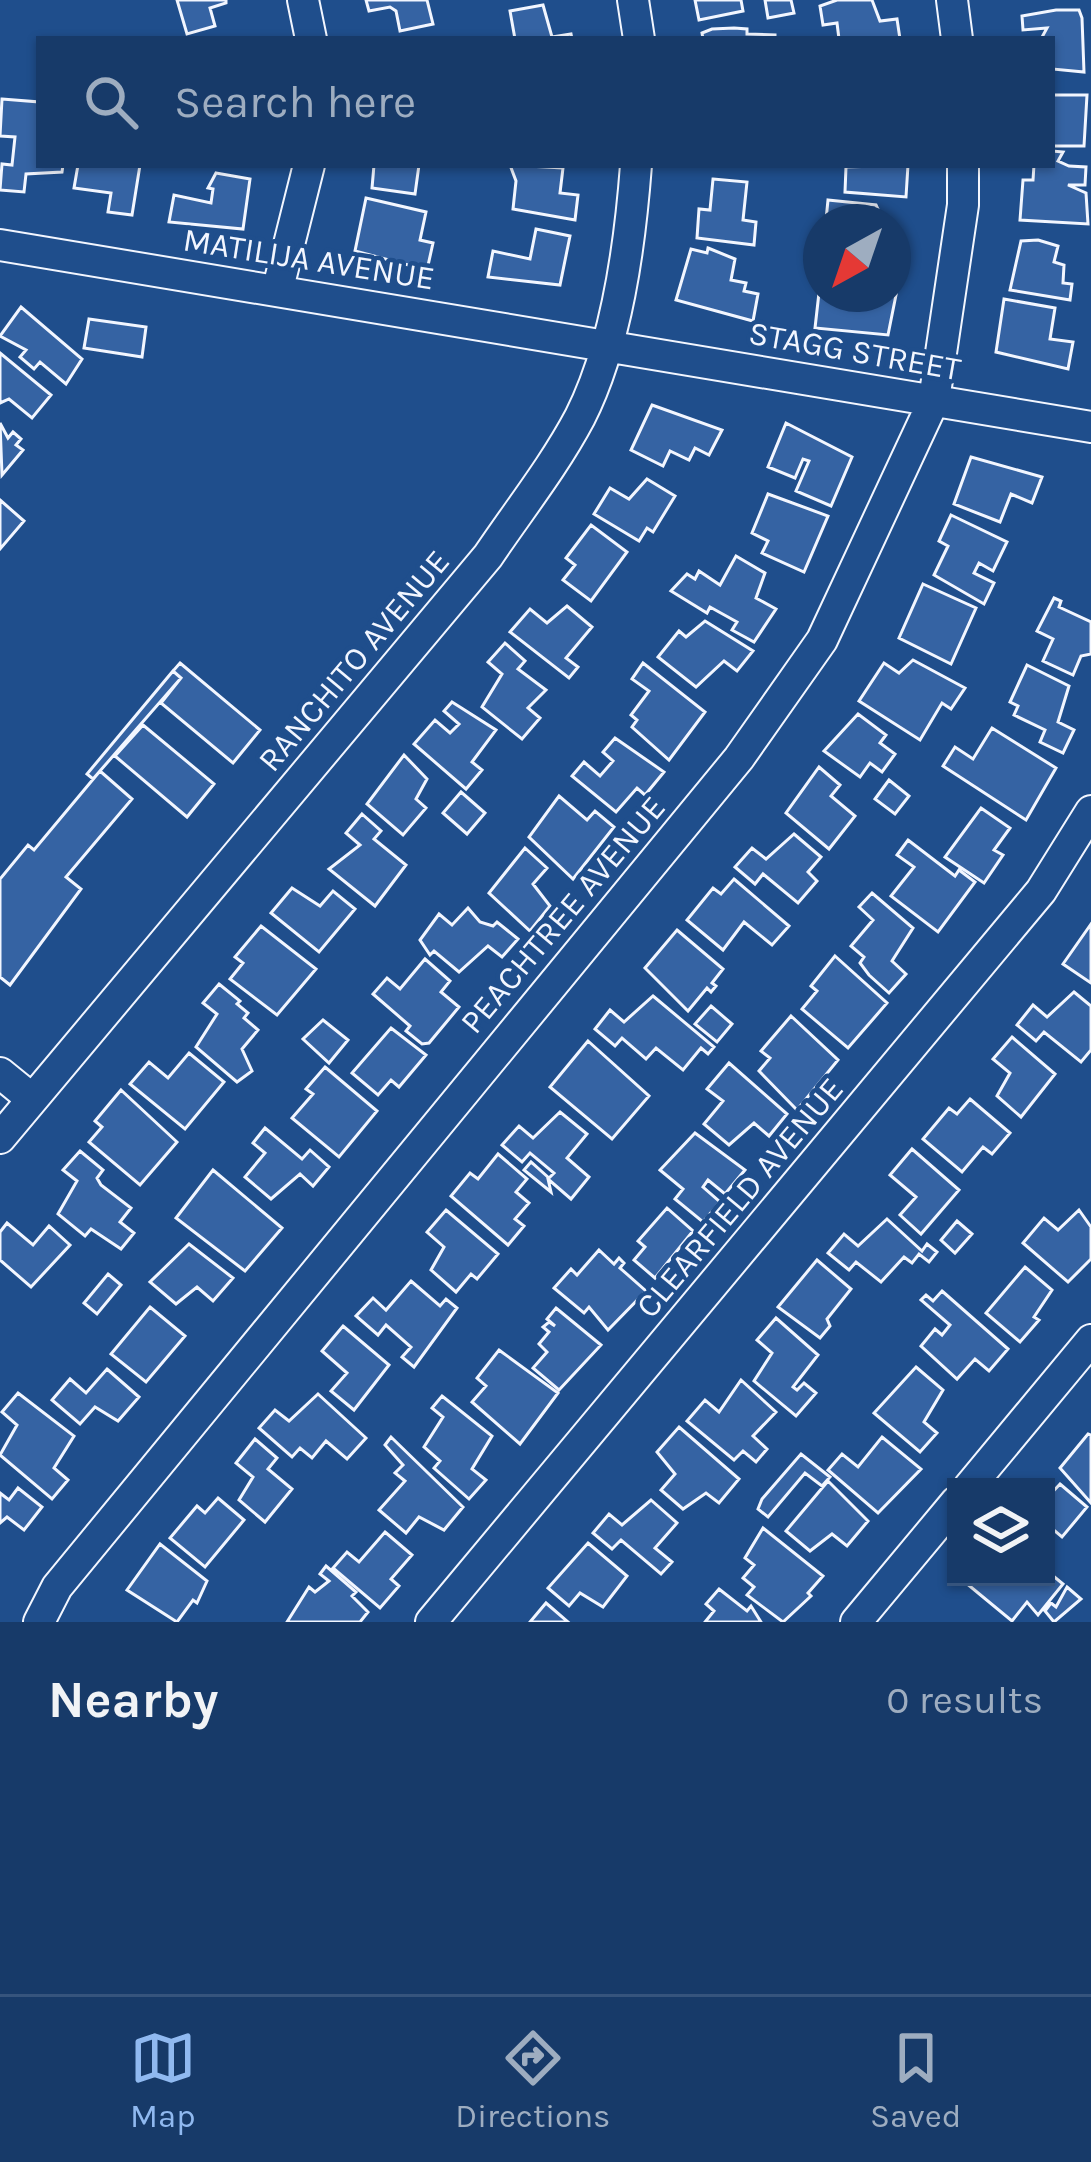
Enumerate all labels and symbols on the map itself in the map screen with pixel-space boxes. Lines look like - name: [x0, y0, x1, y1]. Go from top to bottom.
- north arrow: [803, 204, 911, 312]
- street label: MATILIJA AVENUE: [180, 220, 437, 298]
- street label: STAGG STREET: [746, 314, 964, 388]
- street label: RANCHITO AVENUE: [250, 542, 457, 779]
- street label: PEACHTREE AVENUE: [453, 788, 673, 1041]
- street label: CLEARFIELD AVENUE: [628, 1070, 851, 1325]

